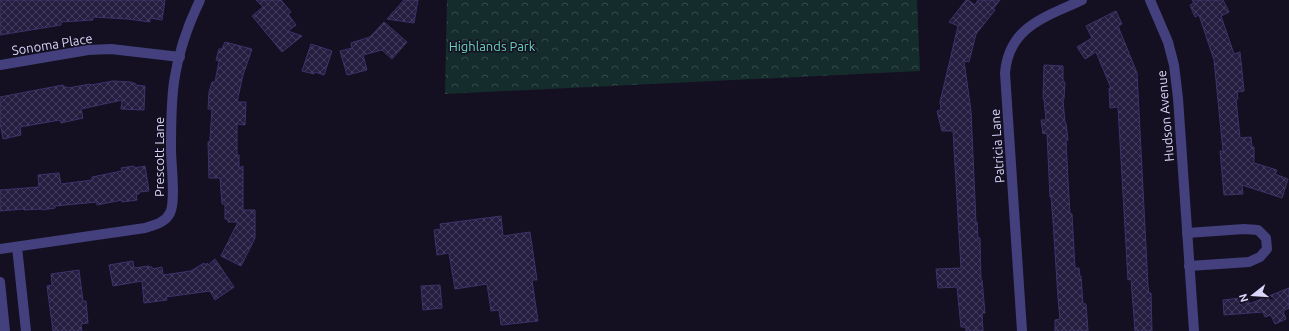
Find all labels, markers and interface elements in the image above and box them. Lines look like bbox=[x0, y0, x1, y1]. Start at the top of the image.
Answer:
street label: Sonoma Place bbox=[11, 31, 93, 57]
park label: Highlands Park bbox=[449, 39, 536, 53]
street label: Hudson Avenue bbox=[1154, 70, 1176, 162]
street label: Patricia Lane bbox=[987, 108, 1007, 184]
street label: Prescott Lane bbox=[152, 117, 166, 197]
north arrow bbox=[1233, 275, 1273, 315]
text: N bbox=[1236, 292, 1250, 304]

